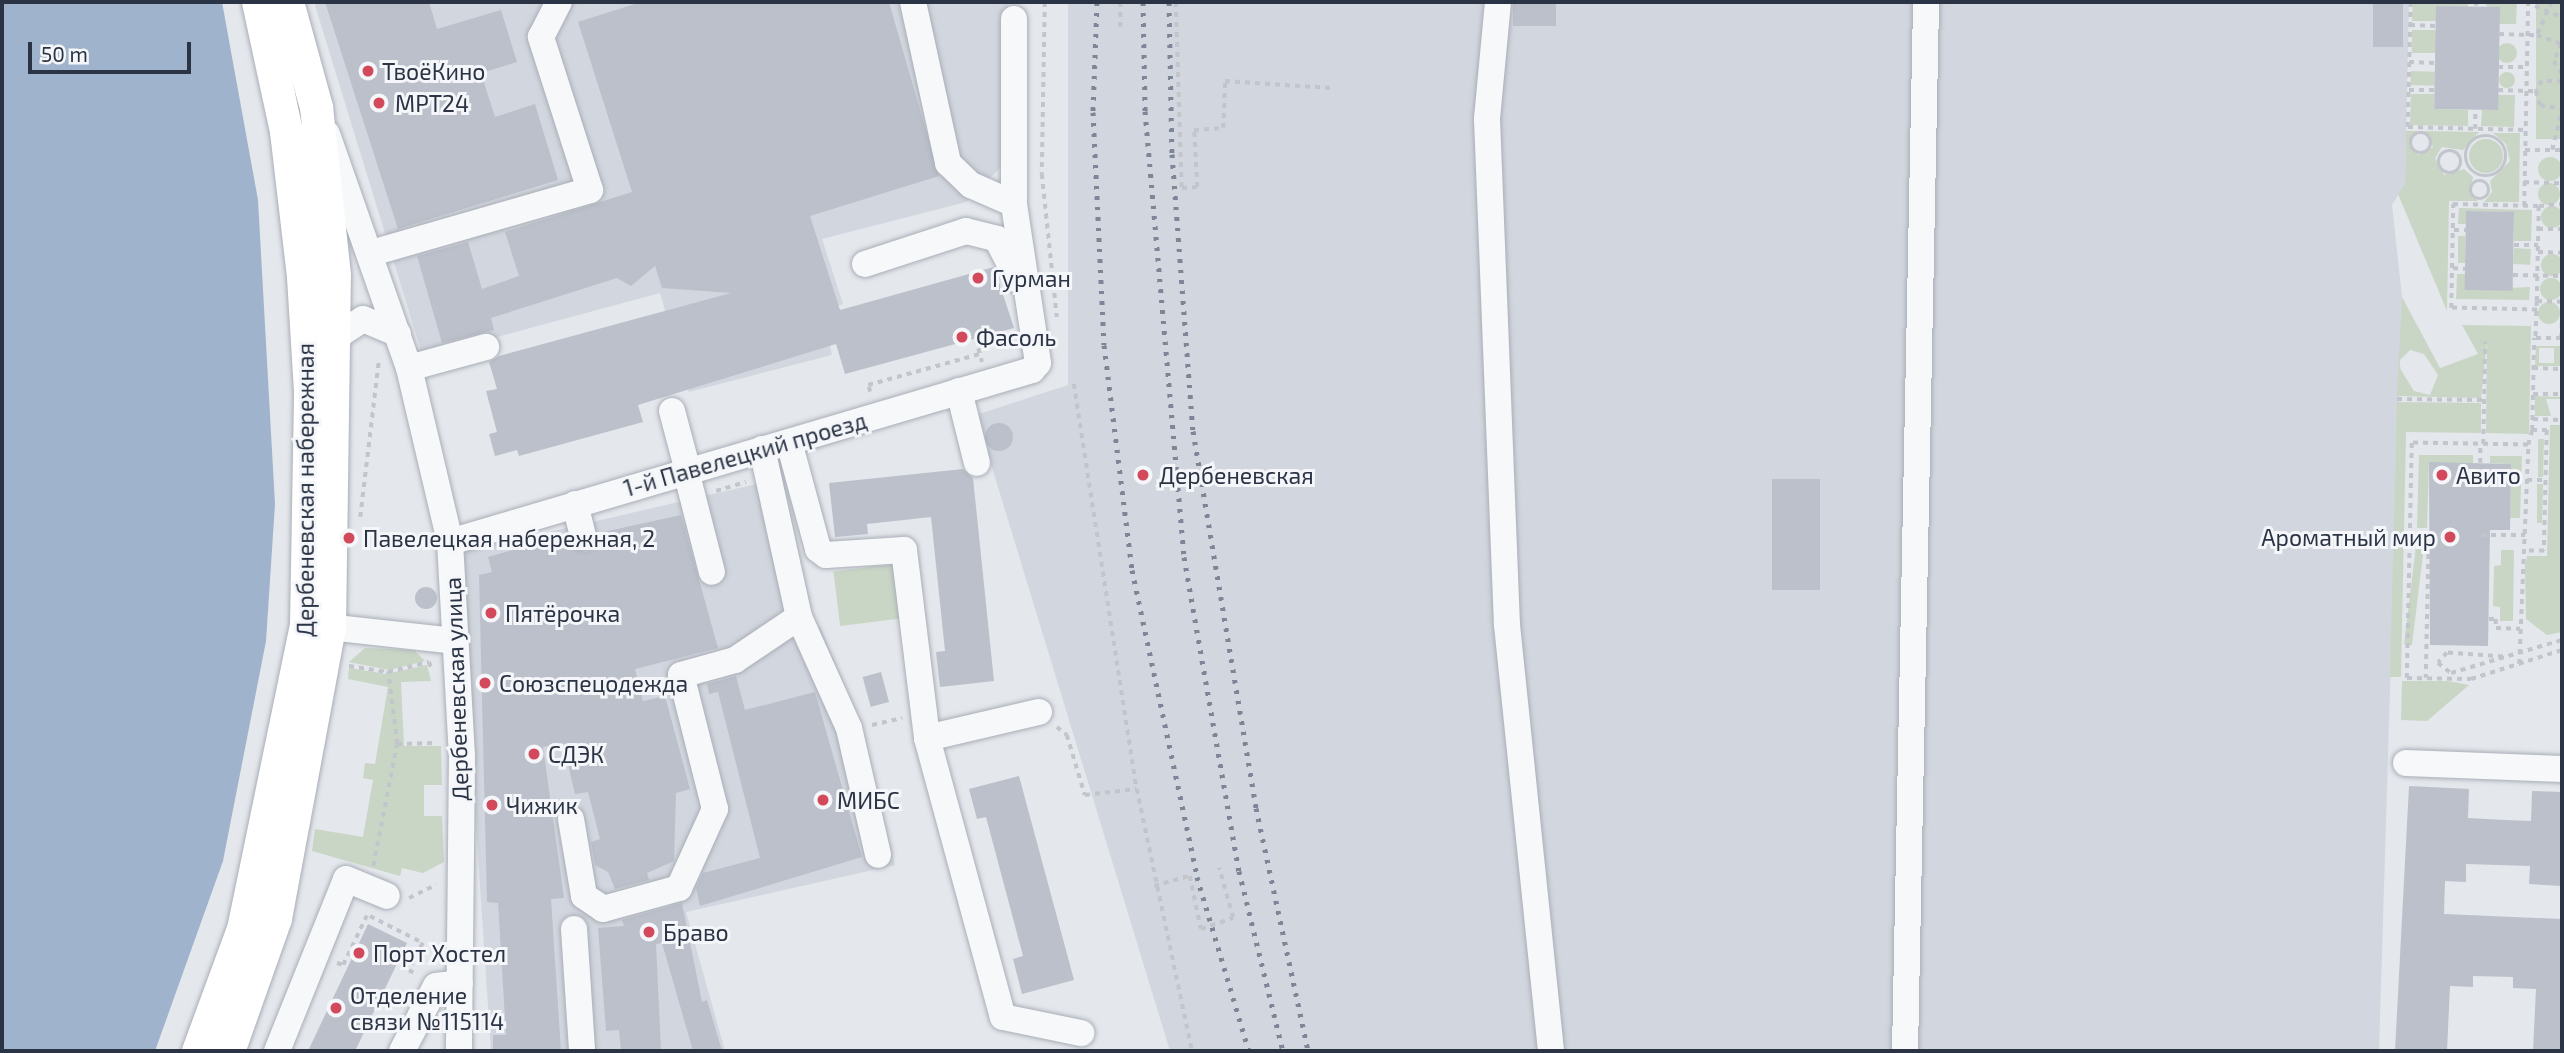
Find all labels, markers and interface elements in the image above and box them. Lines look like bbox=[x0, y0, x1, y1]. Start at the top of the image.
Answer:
scale bar bbox=[32, 28, 194, 72]
text: 50 m bbox=[41, 41, 88, 66]
place label: ТвоёКино bbox=[382, 57, 485, 85]
marker: ТвоёКино bbox=[360, 63, 376, 79]
place label: МРТ24 bbox=[395, 89, 469, 117]
marker: МРТ24 bbox=[369, 93, 389, 113]
place label: Гурман bbox=[992, 264, 1071, 292]
marker: Гурман bbox=[970, 270, 986, 286]
place label: Фасоль bbox=[976, 323, 1056, 351]
marker: Фасоль bbox=[954, 329, 970, 345]
street label: Дербеневская набережная bbox=[291, 343, 319, 637]
street label: 1-й Павелецкий проезд bbox=[620, 406, 870, 502]
place label: Дербеневская bbox=[1159, 461, 1314, 489]
place label: Авито bbox=[2456, 461, 2521, 489]
marker: Дербеневская bbox=[1133, 465, 1153, 485]
marker: Авито bbox=[2434, 467, 2450, 483]
place label: Ароматный мир bbox=[2261, 523, 2436, 551]
place label: Павелецкая набережная, 2 bbox=[363, 524, 655, 552]
marker: Ароматный мир bbox=[2442, 529, 2458, 545]
marker: Павелецкая набережная, 2 bbox=[341, 530, 357, 546]
street label: Дербеневская улица bbox=[438, 577, 474, 801]
place label: Пятёрочка bbox=[505, 599, 620, 627]
marker: Пятёрочка bbox=[483, 605, 499, 621]
place label: Союзспецодежда bbox=[499, 669, 688, 697]
marker: Союзспецодежда bbox=[477, 675, 493, 691]
place label: СДЭК bbox=[548, 740, 604, 768]
marker: СДЭК bbox=[526, 746, 542, 762]
place label: МИБС bbox=[837, 786, 900, 814]
place label: Чижик bbox=[506, 791, 578, 819]
marker: МИБС bbox=[815, 792, 831, 808]
marker: Чижик bbox=[484, 797, 500, 813]
place label: Браво bbox=[663, 918, 729, 946]
marker: Браво bbox=[641, 924, 657, 940]
place label: Порт Хостел bbox=[373, 939, 506, 967]
marker: Порт Хостел bbox=[351, 945, 367, 961]
place label: Отделение связи №115114 bbox=[350, 981, 504, 1035]
marker: Отделение связи №115114 bbox=[328, 1000, 344, 1016]

